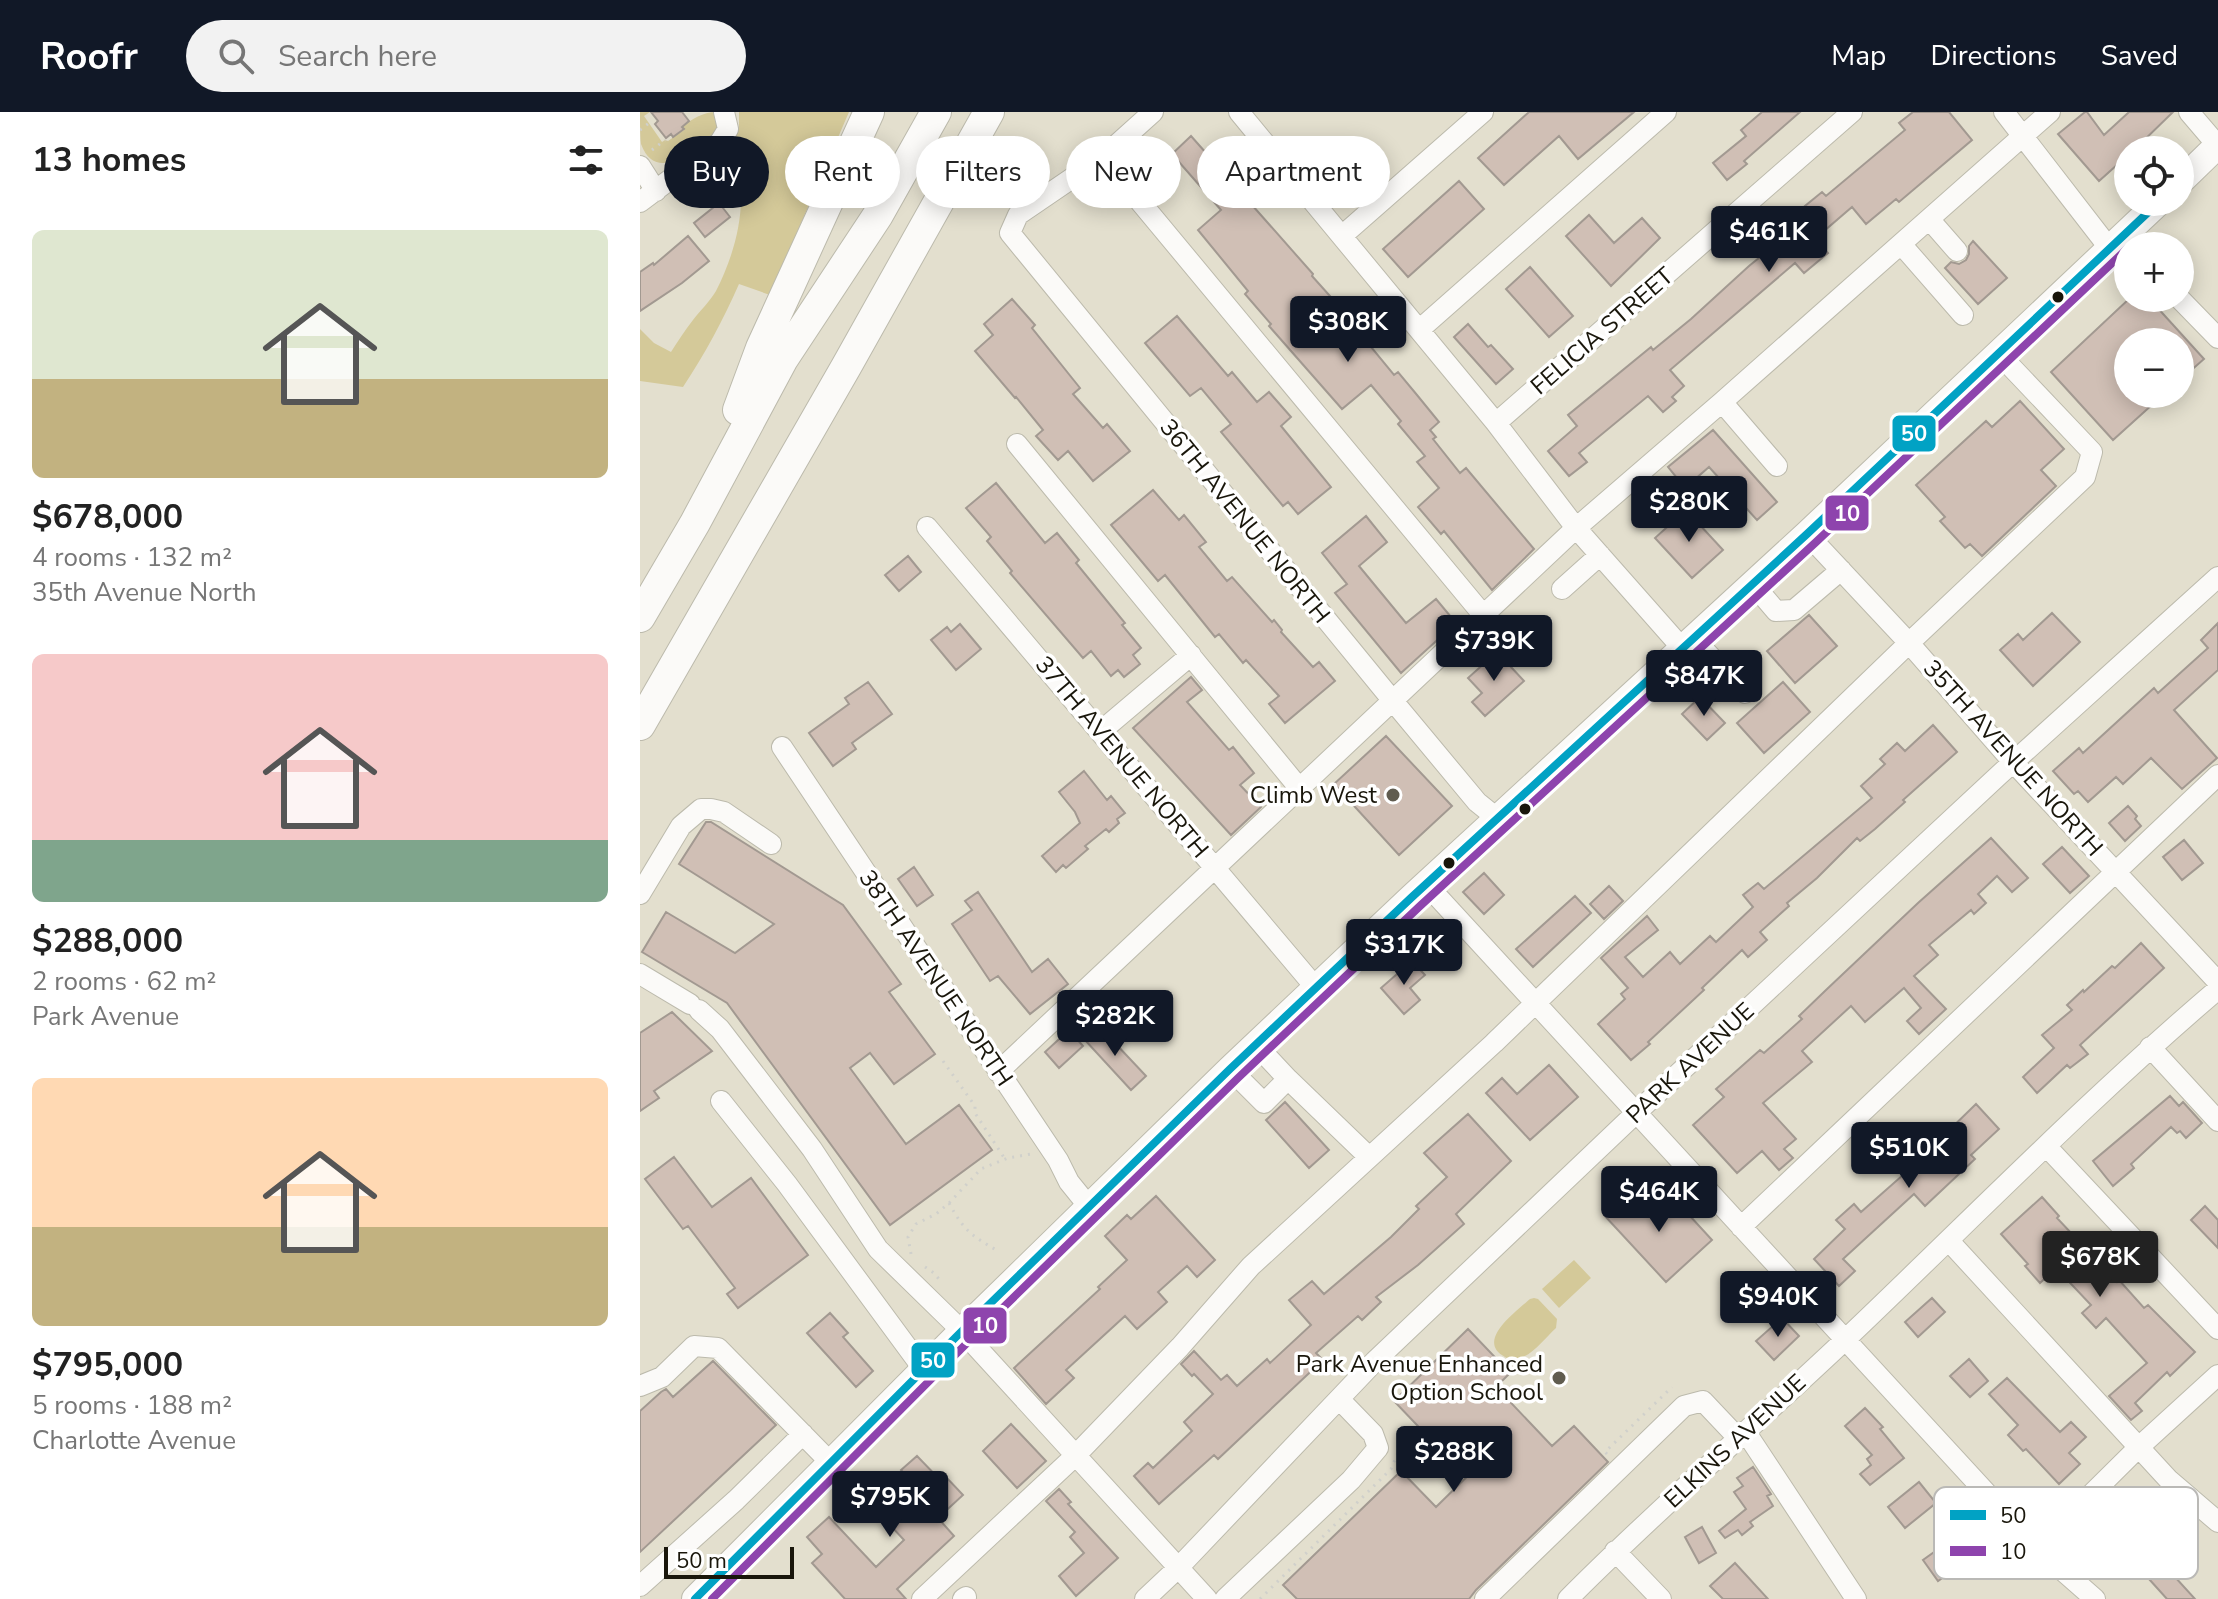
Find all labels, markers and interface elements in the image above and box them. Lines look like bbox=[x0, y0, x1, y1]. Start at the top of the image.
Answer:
search box bbox=[186, 20, 746, 92]
text: Roofr bbox=[40, 31, 138, 82]
icon: search bbox=[214, 34, 258, 78]
text: Search here bbox=[278, 36, 437, 77]
text: Map bbox=[1831, 37, 1886, 75]
text: Directions bbox=[1930, 37, 2057, 75]
text: Saved bbox=[2101, 37, 2178, 75]
chip: Buy bbox=[664, 136, 769, 208]
chip: Rent bbox=[785, 136, 900, 208]
chip: Filters bbox=[916, 136, 1050, 208]
chip: New bbox=[1066, 136, 1181, 208]
chip: Apartment bbox=[1197, 136, 1390, 208]
map controls bbox=[2114, 136, 2194, 408]
button: locate bbox=[2114, 136, 2194, 216]
text: 13 homes bbox=[32, 137, 186, 183]
icon: filters bbox=[564, 138, 608, 182]
pin: $461K bbox=[1713, 206, 1825, 274]
text: $461K bbox=[1729, 214, 1809, 249]
button: + bbox=[2114, 232, 2194, 312]
street label: FELICIA STREET bbox=[1524, 260, 1681, 402]
icon: home bbox=[248, 282, 392, 426]
unlabelled marker bbox=[2050, 289, 2066, 305]
pin: $308K bbox=[1292, 296, 1404, 364]
text: $308K bbox=[1308, 304, 1388, 339]
button: − bbox=[2114, 328, 2194, 408]
street label: 36TH AVENUE NORTH bbox=[1153, 412, 1337, 630]
line badge: 50 bbox=[1891, 414, 1937, 453]
text: 50 bbox=[1901, 419, 1927, 449]
pin: $280K bbox=[1633, 476, 1745, 544]
text: $280K bbox=[1649, 484, 1729, 519]
text: $678,000 bbox=[32, 494, 183, 540]
line badge: 10 bbox=[1824, 494, 1870, 532]
text: 10 bbox=[1834, 499, 1860, 529]
text: 4 rooms · 132 m² bbox=[32, 540, 232, 575]
text: 35th Avenue North bbox=[32, 575, 256, 610]
pin: $739K bbox=[1438, 615, 1550, 683]
text: $739K bbox=[1454, 623, 1534, 658]
street label: 37TH AVENUE NORTH bbox=[1028, 649, 1216, 865]
pin: $847K bbox=[1648, 650, 1760, 718]
street label: 35TH AVENUE NORTH bbox=[1916, 653, 2110, 863]
text: $847K bbox=[1664, 658, 1744, 693]
icon: home bbox=[248, 706, 392, 850]
place label: Climb West bbox=[1250, 779, 1378, 811]
marker: Climb West bbox=[1384, 786, 1402, 804]
unlabelled marker bbox=[1517, 801, 1533, 817]
unlabelled marker bbox=[1441, 855, 1457, 871]
street label: 38TH AVENUE NORTH bbox=[852, 864, 1020, 1092]
text: $288,000 bbox=[32, 918, 183, 964]
pin: $317K bbox=[1348, 919, 1460, 987]
text: $317K bbox=[1364, 927, 1444, 962]
text: 2 rooms · 62 m² bbox=[32, 964, 216, 999]
pin: $282K bbox=[1059, 990, 1171, 1058]
street label: PARK AVENUE bbox=[1619, 995, 1761, 1131]
text: $282K bbox=[1075, 998, 1155, 1033]
text: Park Avenue bbox=[32, 999, 179, 1034]
pin: $510K bbox=[1853, 1122, 1965, 1190]
icon: home bbox=[248, 1130, 392, 1274]
text: $510K bbox=[1869, 1130, 1949, 1165]
pin: $464K bbox=[1603, 1166, 1715, 1234]
text: $464K bbox=[1619, 1174, 1699, 1209]
pin: $678K bbox=[2044, 1231, 2156, 1299]
text: $678K bbox=[2060, 1239, 2140, 1274]
pin: $940K bbox=[1722, 1271, 1834, 1339]
text: $940K bbox=[1738, 1279, 1818, 1314]
line badge: 10 bbox=[962, 1306, 1008, 1345]
text: 10 bbox=[972, 1311, 998, 1341]
line badge: 50 bbox=[910, 1341, 956, 1379]
text: $795,000 bbox=[32, 1342, 183, 1388]
text: 50 bbox=[920, 1346, 946, 1376]
place label: Park Avenue Enhanced Option School bbox=[1296, 1348, 1543, 1408]
street label: ELKINS AVENUE bbox=[1657, 1367, 1813, 1515]
marker: Park Avenue Enhanced Option School bbox=[1550, 1369, 1568, 1387]
text: 5 rooms · 188 m² bbox=[32, 1388, 232, 1423]
text: Charlotte Avenue bbox=[32, 1423, 236, 1458]
pin: $288K bbox=[1398, 1426, 1510, 1494]
text: $288K bbox=[1414, 1434, 1494, 1469]
pin: $795K bbox=[834, 1471, 946, 1539]
text: $795K bbox=[850, 1479, 930, 1514]
legend bbox=[1934, 1487, 2198, 1579]
text: 50 bbox=[2000, 1501, 2026, 1531]
text: 10 bbox=[2000, 1537, 2026, 1567]
scale bar bbox=[664, 1543, 794, 1579]
text: 50 m bbox=[676, 1546, 727, 1576]

